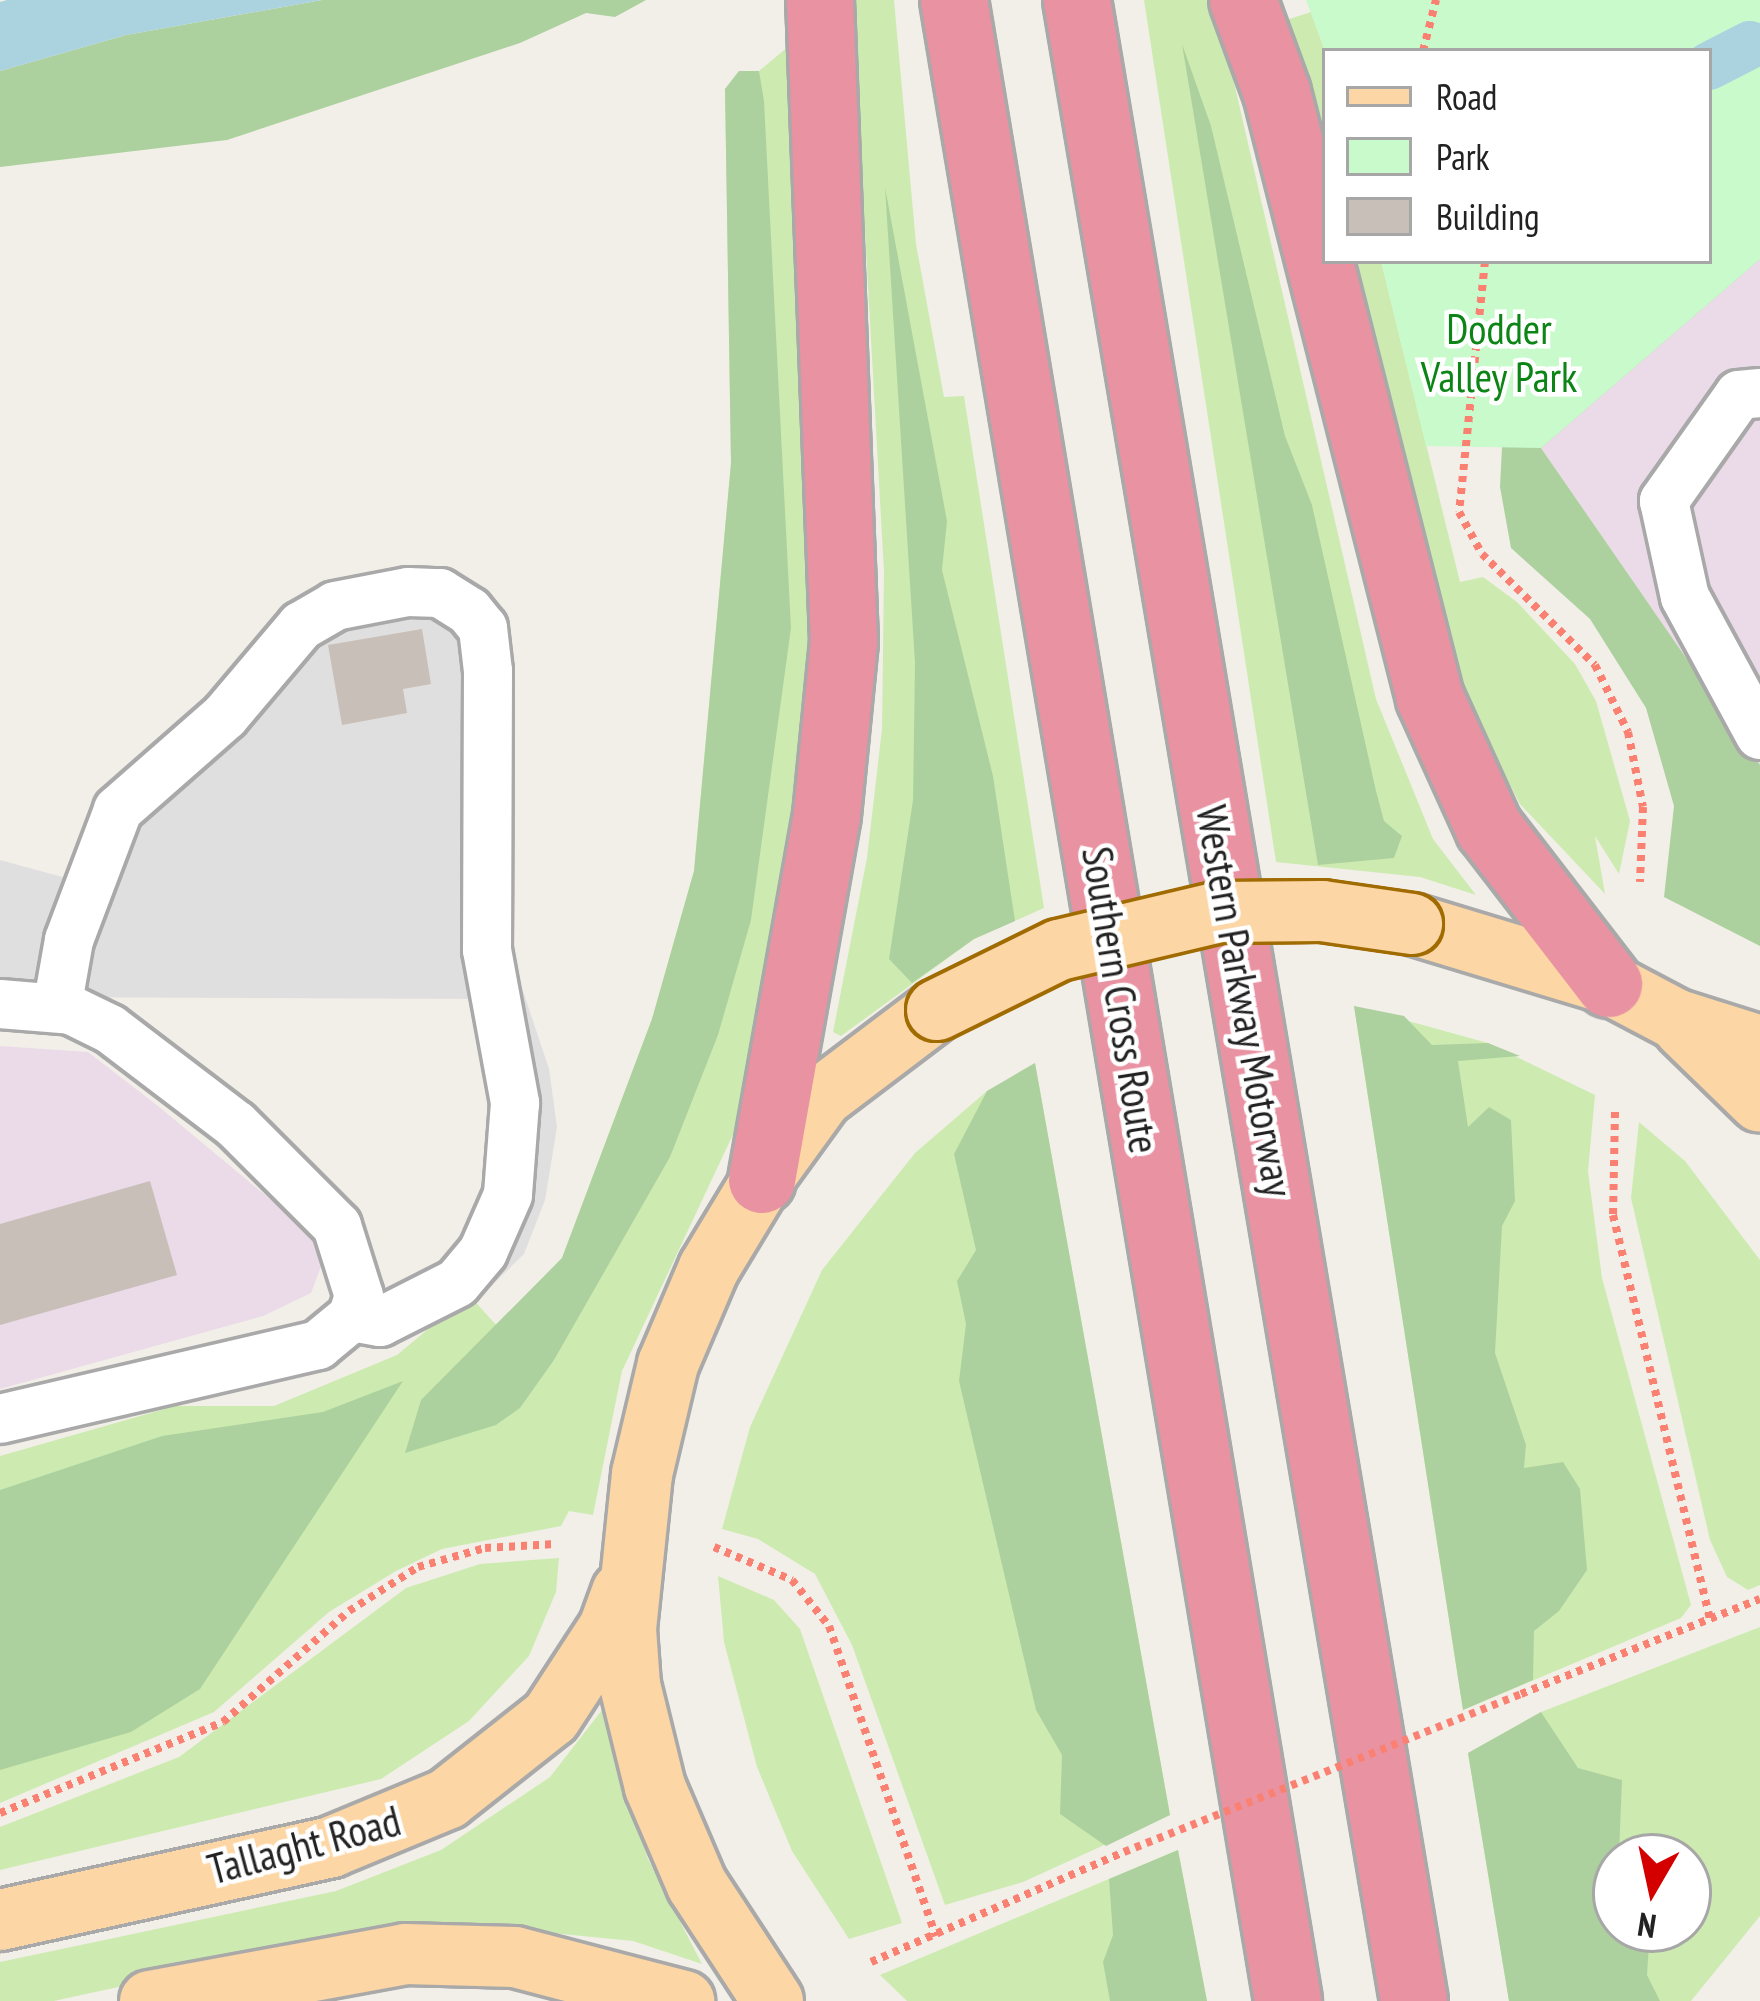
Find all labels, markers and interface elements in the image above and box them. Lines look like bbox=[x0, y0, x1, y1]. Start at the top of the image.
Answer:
legend bbox=[1322, 48, 1712, 264]
text: Road bbox=[1436, 73, 1497, 120]
text: Park bbox=[1436, 133, 1490, 180]
text: Building bbox=[1436, 193, 1540, 240]
park label: Dodder Valley Park bbox=[1420, 304, 1578, 403]
street label: Western Parkway Motorway bbox=[1186, 801, 1304, 1201]
street label: Southern Cross Route bbox=[1072, 843, 1170, 1157]
street label: Tallaght Road bbox=[202, 1795, 406, 1895]
north arrow bbox=[1592, 1833, 1712, 1953]
text: N bbox=[1635, 1903, 1659, 1949]

